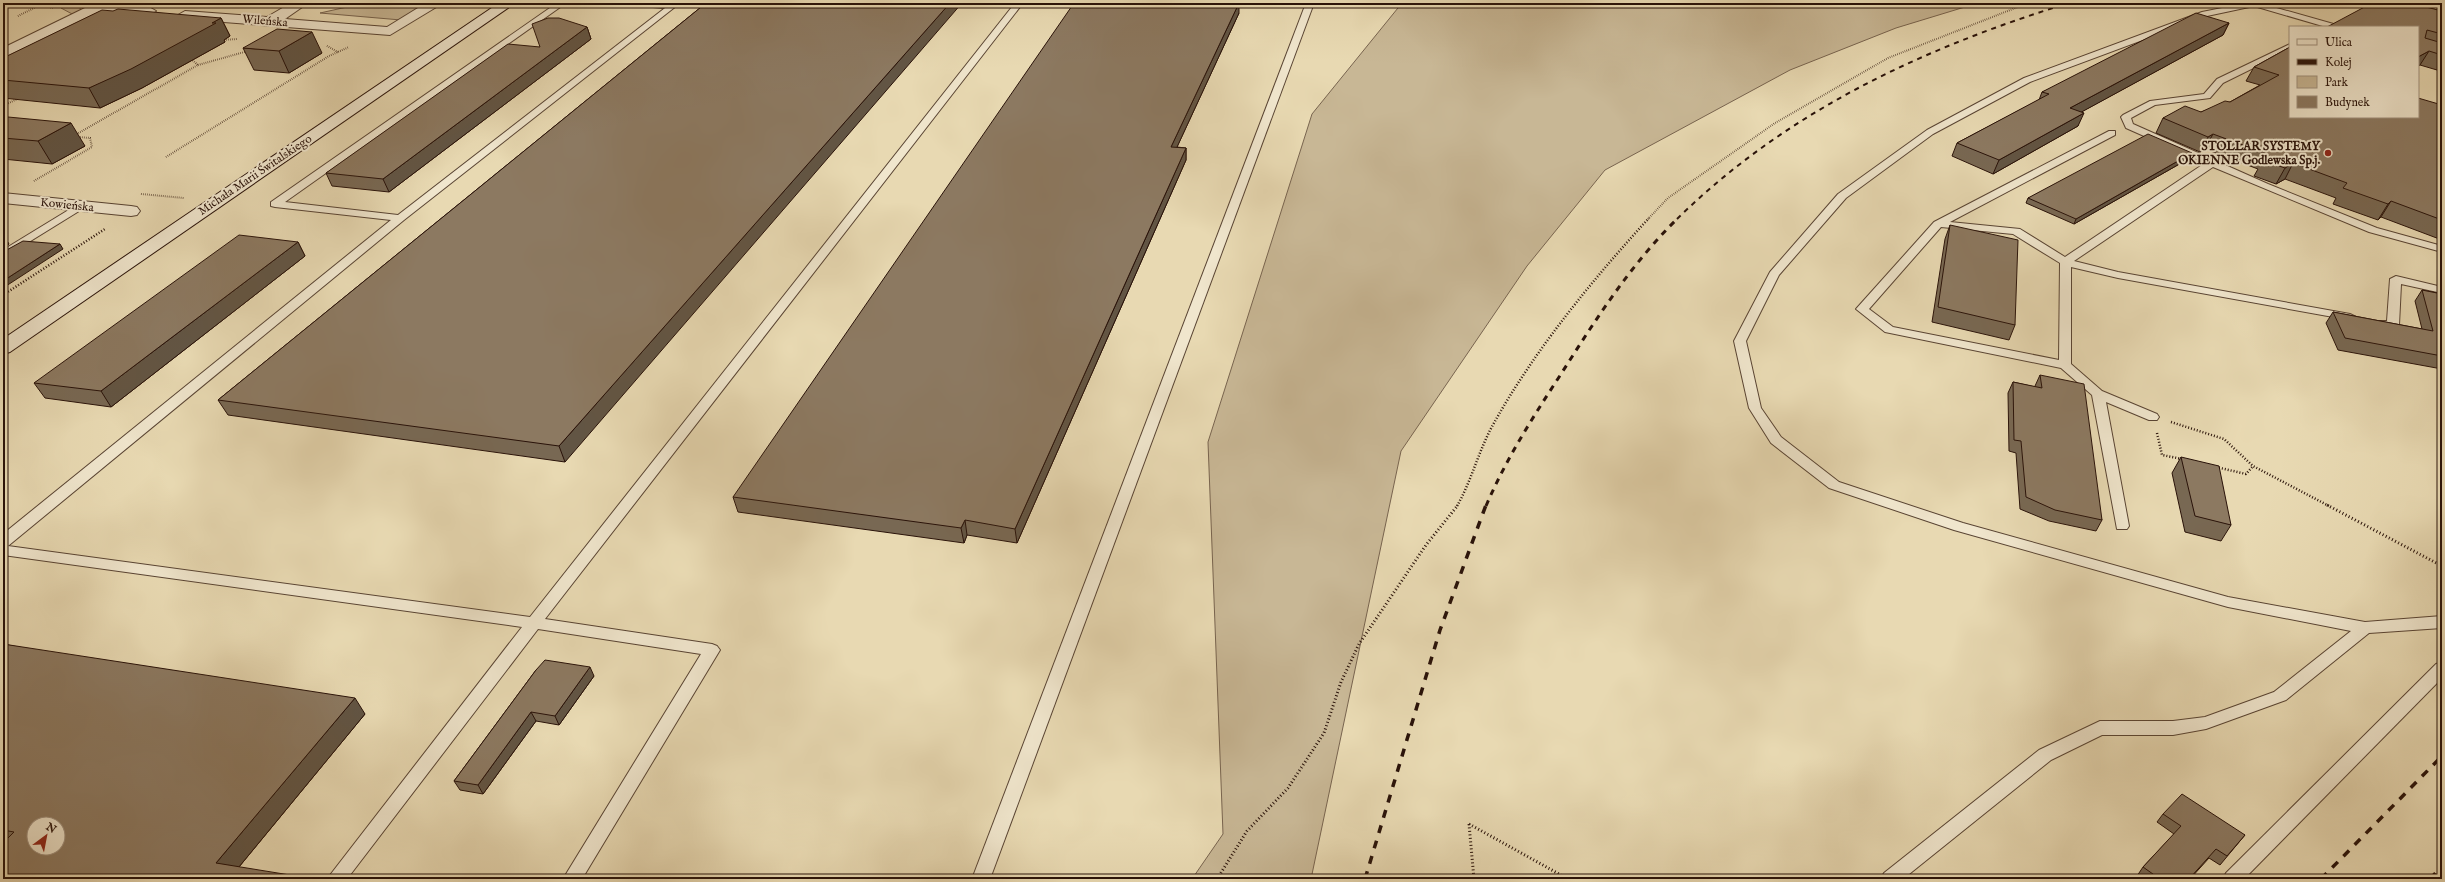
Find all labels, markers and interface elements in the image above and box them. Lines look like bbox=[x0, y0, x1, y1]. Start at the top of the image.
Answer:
street label: Wileńska bbox=[242, 12, 289, 31]
legend bbox=[2289, 26, 2419, 118]
text: Ulica bbox=[2325, 35, 2353, 50]
text: Kolej bbox=[2325, 55, 2352, 70]
text: Park bbox=[2325, 75, 2348, 90]
text: Budynek bbox=[2325, 95, 2370, 110]
street label: Michała Marii Świtalskiego bbox=[195, 130, 315, 219]
place label: STOLLAR SYSTEMY OKIENNE Godlewska Sp.j. bbox=[2178, 139, 2321, 169]
marker: STOLLAR SYSTEMY OKIENNE Godlewska Sp.j. bbox=[2323, 148, 2333, 158]
street label: Kowieńska bbox=[39, 195, 95, 215]
north arrow bbox=[26, 816, 66, 856]
text: N bbox=[42, 819, 59, 837]

